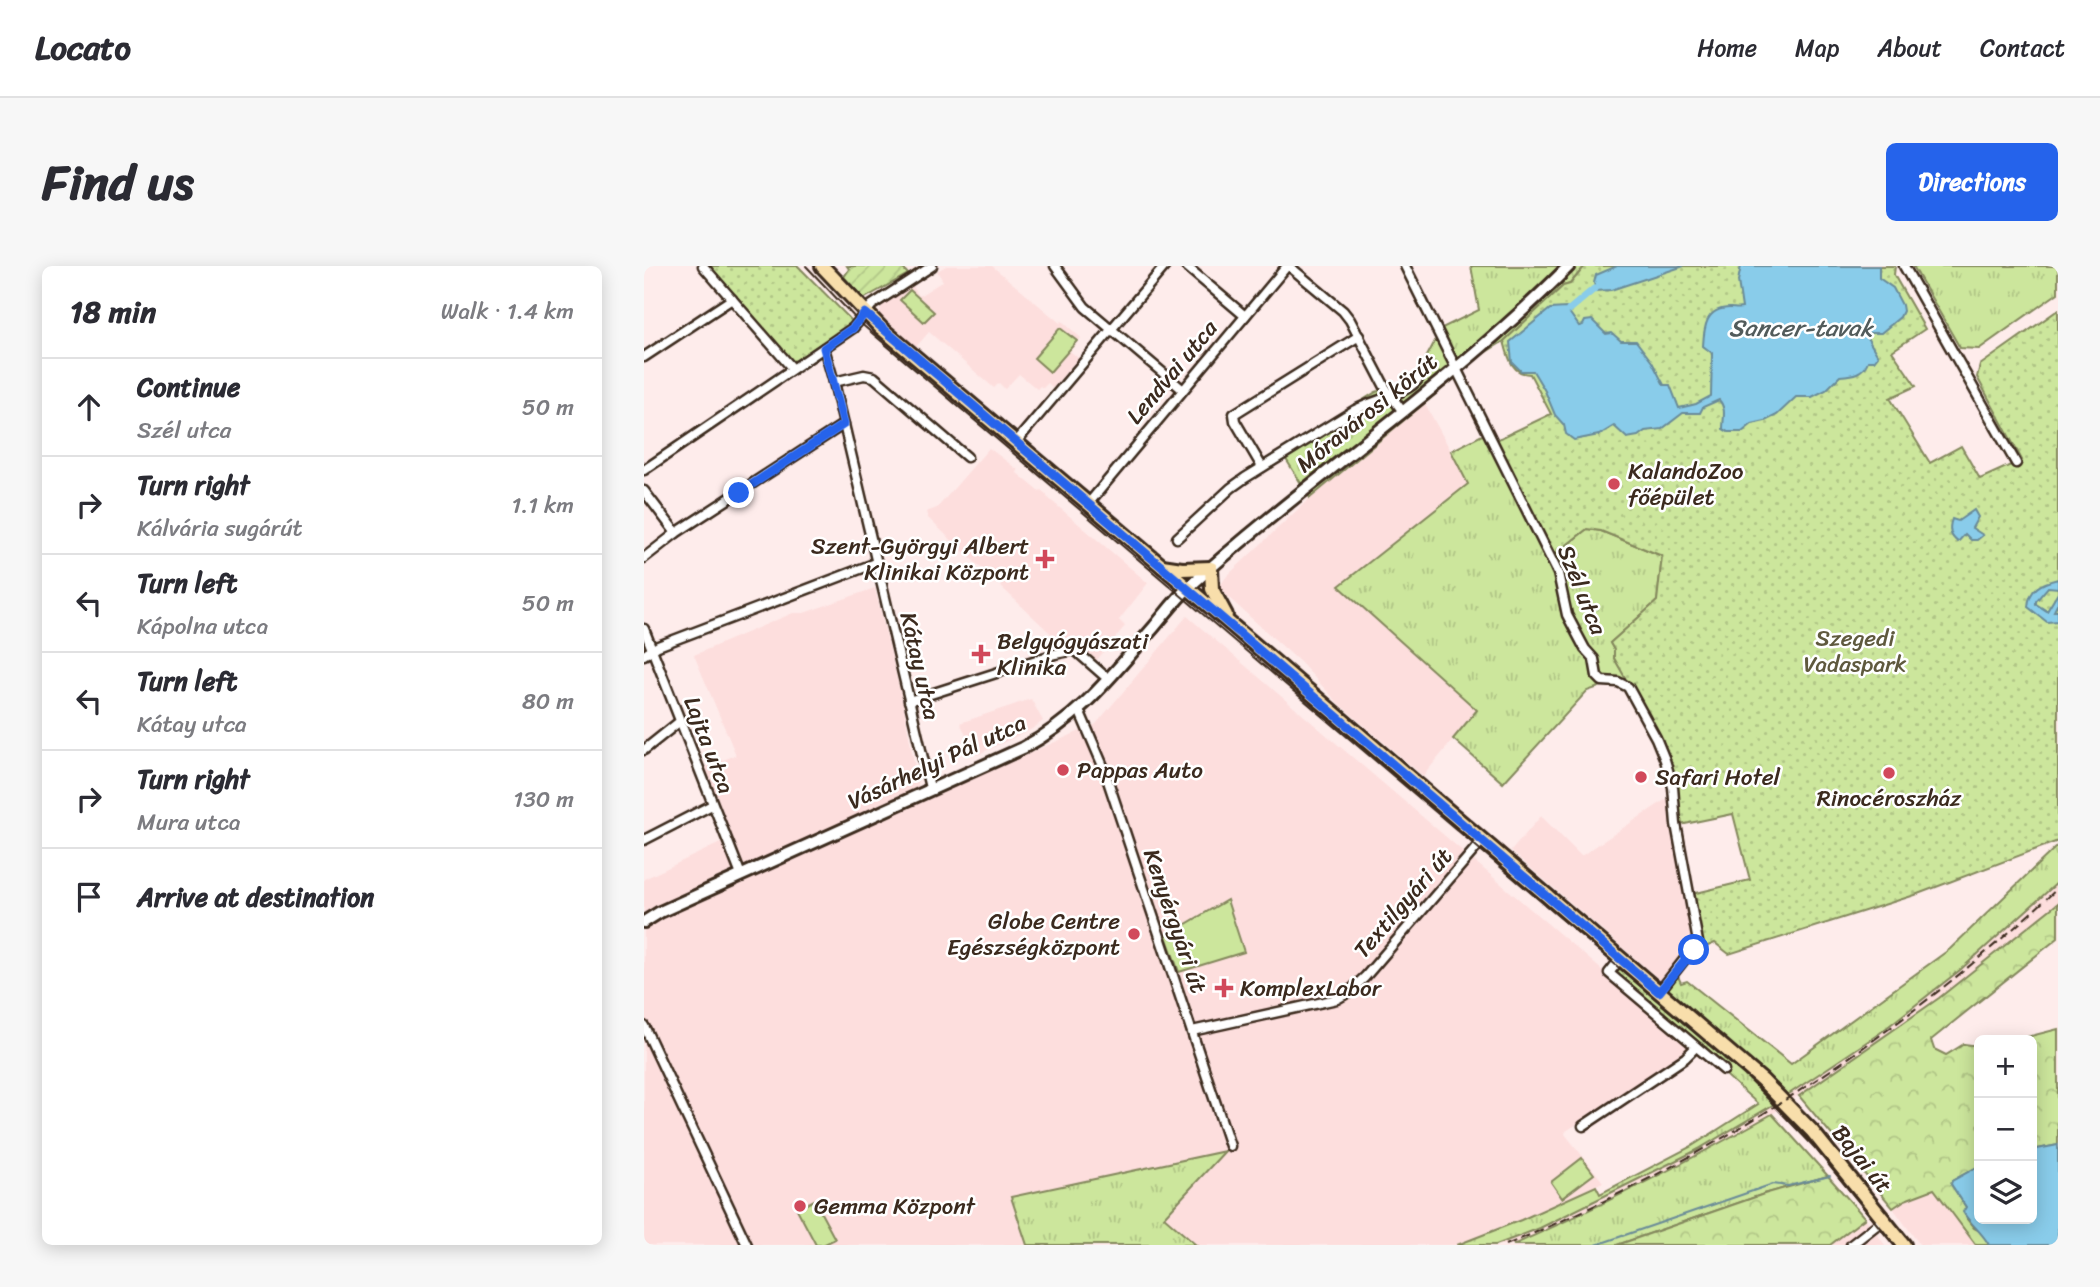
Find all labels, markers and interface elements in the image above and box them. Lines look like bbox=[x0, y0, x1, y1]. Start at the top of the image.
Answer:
text: Locato bbox=[35, 19, 131, 77]
text: Home bbox=[1697, 27, 1757, 69]
text: Map bbox=[1795, 27, 1839, 69]
text: About bbox=[1877, 27, 1942, 69]
text: Contact bbox=[1980, 27, 2065, 69]
text: Find us bbox=[42, 139, 194, 226]
button: Directions bbox=[1886, 143, 2058, 221]
text: 18 min bbox=[70, 285, 156, 339]
text: Walk · 1.4 km bbox=[441, 291, 574, 332]
water label: Sancer-tavak bbox=[1729, 307, 1874, 349]
street label: Lendvai utca bbox=[1115, 310, 1229, 434]
street label: Móravárosi körút bbox=[1287, 343, 1447, 483]
text: Continue bbox=[137, 364, 240, 410]
text: 50 m bbox=[522, 387, 574, 428]
icon: ahead bbox=[70, 388, 108, 426]
text: Szél utca bbox=[137, 410, 231, 451]
place label: KalandoZoo főépület bbox=[1628, 451, 1744, 518]
text: Turn right bbox=[137, 462, 250, 508]
marker: KalandoZoo főépület bbox=[1606, 476, 1622, 492]
route end bbox=[723, 477, 754, 508]
text: 1.1 km bbox=[511, 485, 574, 526]
icon: right bbox=[70, 486, 108, 524]
text: Kálvária sugárút bbox=[137, 508, 303, 549]
place label: Szent-Györgyi Albert Klinikai Központ bbox=[811, 526, 1029, 593]
street label: Szél utca bbox=[1545, 539, 1619, 642]
marker: Szent-Györgyi Albert Klinikai Központ bbox=[1035, 549, 1055, 569]
text: Turn left bbox=[137, 560, 237, 606]
text: 50 m bbox=[522, 583, 574, 624]
icon: left bbox=[70, 584, 108, 622]
text: Kápolna utca bbox=[137, 606, 268, 647]
street label: Kátay utca bbox=[888, 608, 952, 724]
park label: Szegedi Vadaspark bbox=[1803, 618, 1907, 685]
place label: Belgyógyászati Klinika bbox=[997, 621, 1149, 688]
marker: Belgyógyászati Klinika bbox=[971, 644, 991, 664]
text: Turn left bbox=[137, 658, 237, 704]
text: 80 m bbox=[522, 681, 574, 722]
icon: left bbox=[70, 682, 108, 720]
street label: Lajta utca bbox=[672, 690, 746, 800]
street label: Vásárhelyi Pál utca bbox=[841, 703, 1033, 821]
text: Kátay utca bbox=[137, 704, 247, 745]
place label: Pappas Auto bbox=[1077, 750, 1203, 791]
text: Turn right bbox=[137, 756, 250, 802]
place label: Safari Hotel bbox=[1655, 757, 1781, 798]
marker: Pappas Auto bbox=[1055, 762, 1071, 778]
marker: Rinocéroszház bbox=[1881, 765, 1897, 781]
marker: Safari Hotel bbox=[1633, 769, 1649, 785]
place label: Rinocéroszház bbox=[1817, 778, 1962, 819]
text: 130 m bbox=[513, 779, 574, 820]
icon: right bbox=[70, 780, 108, 818]
text: Mura utca bbox=[137, 802, 240, 843]
street label: Textilgyári út bbox=[1343, 838, 1463, 968]
street label: Kenyérgyári út bbox=[1131, 843, 1219, 999]
text: Arrive at destination bbox=[137, 874, 374, 920]
icon: arrive bbox=[70, 878, 108, 916]
place label: Globe Centre Egészségközpont bbox=[947, 901, 1120, 968]
marker: Globe Centre Egészségközpont bbox=[1126, 926, 1142, 942]
route start bbox=[1678, 934, 1709, 965]
place label: KomplexLabor bbox=[1240, 968, 1383, 1009]
marker: KomplexLabor bbox=[1214, 978, 1234, 998]
map controls bbox=[1974, 1035, 2037, 1224]
button: + bbox=[1974, 1035, 2037, 1098]
button: − bbox=[1974, 1098, 2037, 1161]
street label: Bajai út bbox=[1821, 1115, 1903, 1203]
button: layers bbox=[1974, 1161, 2037, 1224]
place label: Gemma Központ bbox=[814, 1186, 977, 1227]
marker: Gemma Központ bbox=[792, 1198, 808, 1214]

